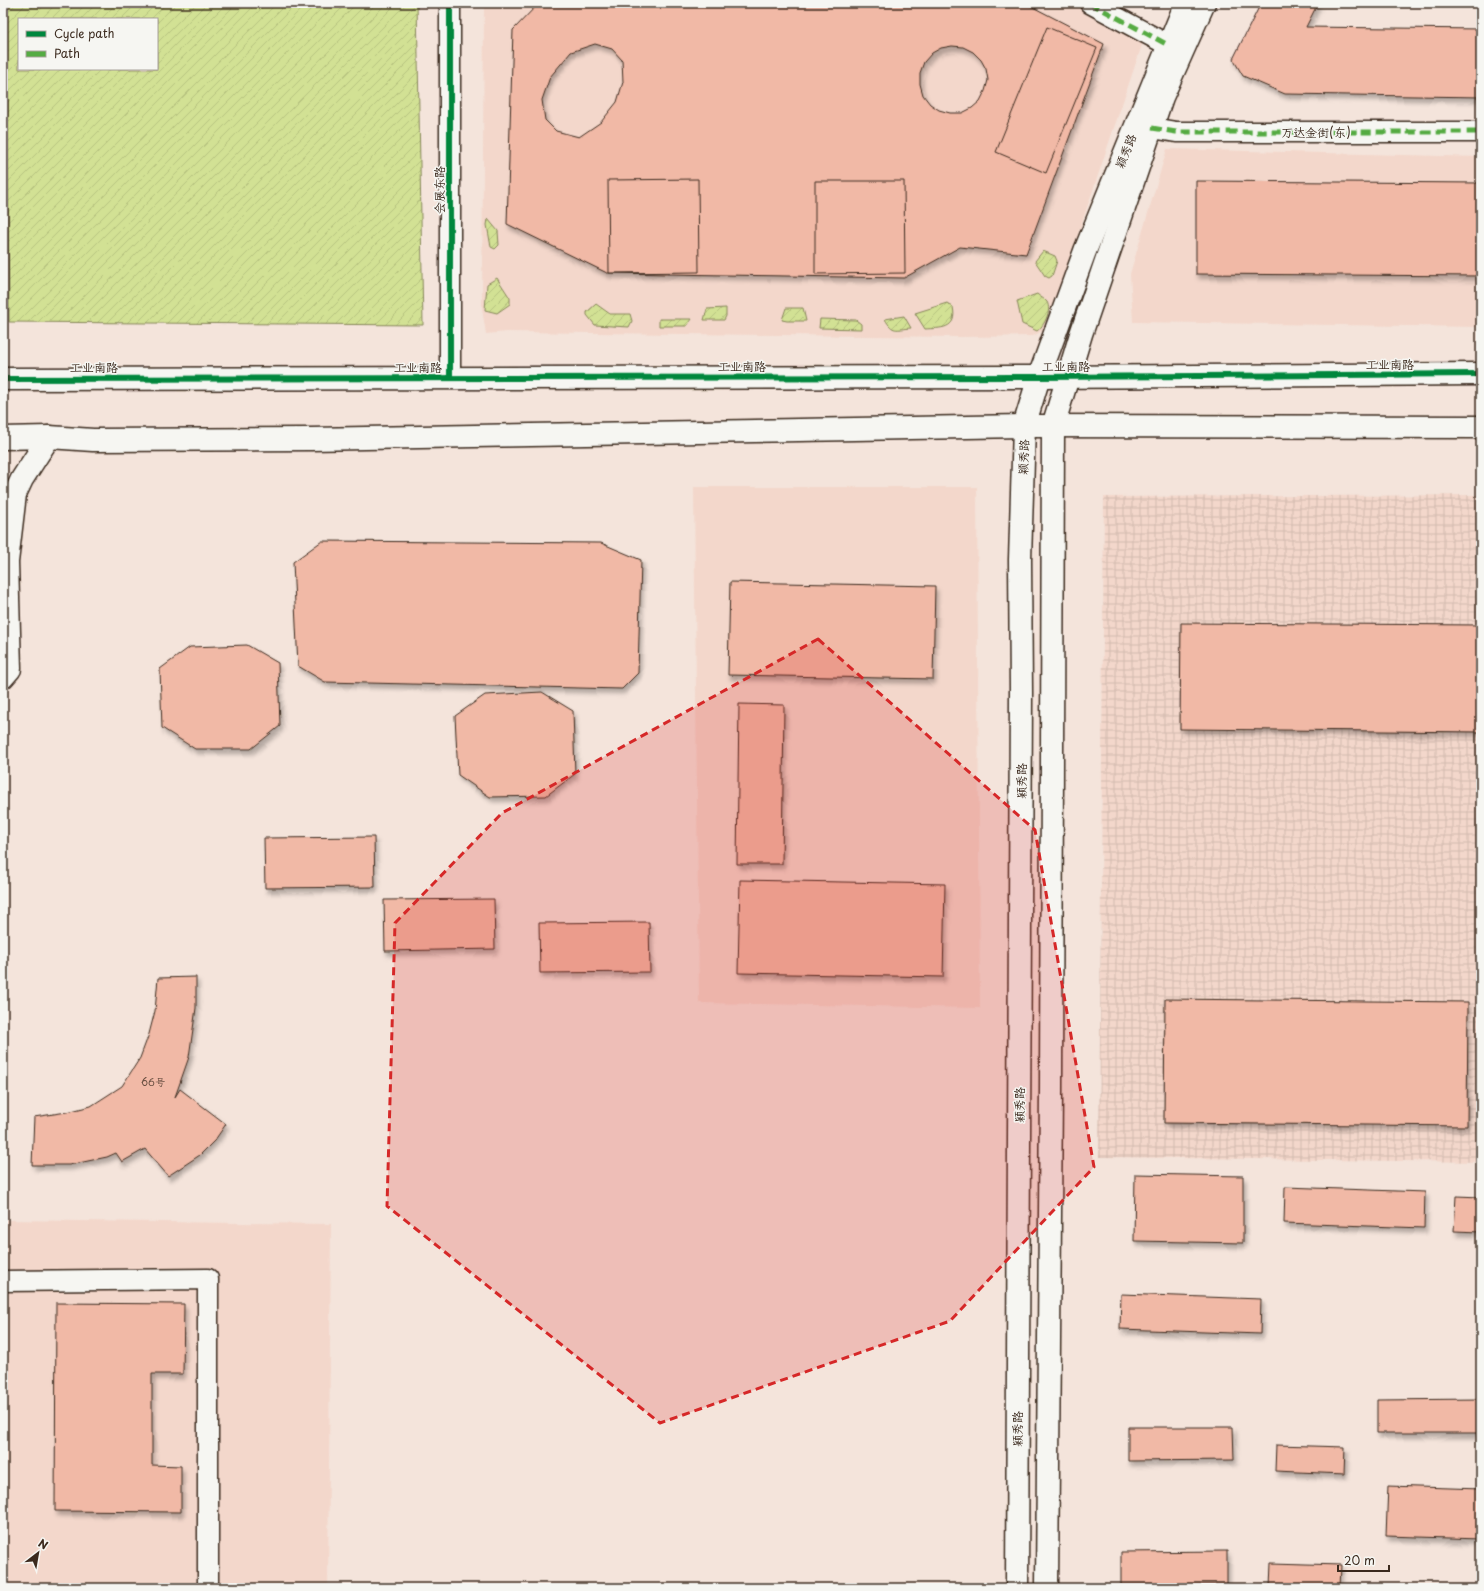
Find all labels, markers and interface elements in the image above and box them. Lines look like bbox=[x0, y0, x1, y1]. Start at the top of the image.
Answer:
legend bbox=[18, 18, 158, 70]
text: Cycle path bbox=[54, 24, 115, 42]
text: Path bbox=[54, 44, 80, 62]
street label: 万达金街(东) bbox=[1281, 123, 1351, 141]
street label: 颖秀路 bbox=[1110, 131, 1140, 171]
street label: 会展东路 bbox=[430, 166, 448, 214]
street label: 工业南路 bbox=[1366, 355, 1414, 373]
street label: 工业南路 bbox=[718, 357, 766, 375]
street label: 工业南路 bbox=[1042, 357, 1090, 375]
street label: 工业南路 bbox=[70, 358, 118, 376]
street label: 工业南路 bbox=[394, 358, 442, 376]
street label: 颖秀路 bbox=[1013, 439, 1033, 475]
street label: 颖秀路 bbox=[1012, 763, 1030, 799]
house number: 66号 bbox=[141, 1074, 165, 1089]
street label: 颖秀路 bbox=[1010, 1087, 1028, 1123]
street label: 颖秀路 bbox=[1008, 1411, 1026, 1447]
north arrow bbox=[18, 1533, 58, 1573]
text: N bbox=[35, 1534, 52, 1554]
scale bar bbox=[1338, 1547, 1389, 1573]
text: 20 m bbox=[1344, 1551, 1375, 1569]

